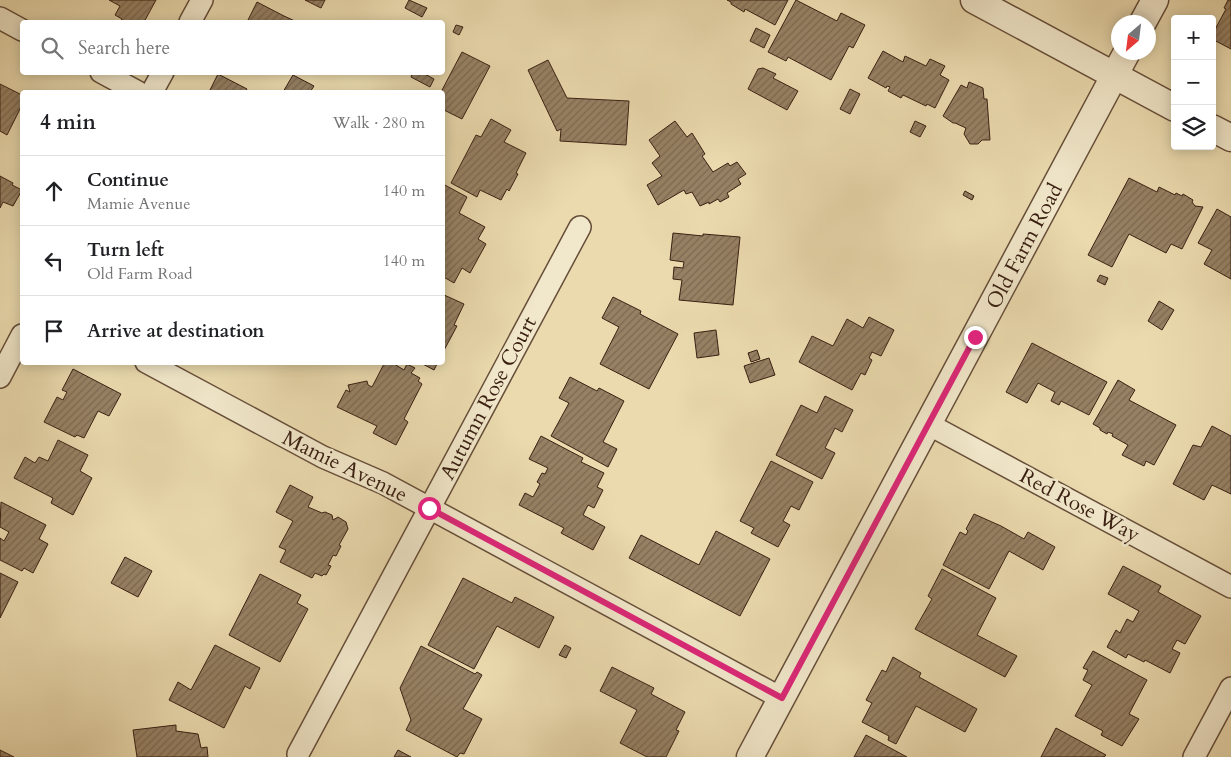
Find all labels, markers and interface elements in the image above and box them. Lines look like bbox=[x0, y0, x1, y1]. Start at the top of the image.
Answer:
north arrow bbox=[1111, 15, 1156, 60]
map controls bbox=[1171, 15, 1216, 150]
button: + bbox=[1171, 15, 1216, 60]
search box bbox=[20, 20, 445, 75]
icon: search bbox=[38, 34, 66, 62]
text: Search here bbox=[78, 35, 170, 61]
button: − bbox=[1171, 60, 1216, 105]
button: layers bbox=[1171, 105, 1216, 150]
text: 4 min bbox=[40, 108, 96, 137]
text: Walk · 280 m bbox=[333, 112, 425, 134]
text: Continue bbox=[87, 167, 169, 193]
icon: ahead bbox=[40, 177, 68, 205]
street label: Old Farm Road bbox=[979, 178, 1070, 314]
text: 140 m bbox=[383, 180, 425, 202]
text: Mamie Avenue bbox=[87, 193, 190, 215]
text: Turn left bbox=[87, 237, 164, 263]
icon: left bbox=[40, 247, 68, 275]
text: 140 m bbox=[383, 250, 425, 272]
text: Old Farm Road bbox=[87, 263, 193, 285]
street label: Autumn Rose Court bbox=[433, 311, 544, 485]
icon: arrive bbox=[40, 317, 68, 345]
text: Arrive at destination bbox=[87, 318, 264, 344]
route end bbox=[964, 326, 987, 349]
street label: Mamie Avenue bbox=[277, 424, 412, 509]
street label: Red Rose Way bbox=[1015, 462, 1145, 549]
route start bbox=[418, 497, 441, 520]

